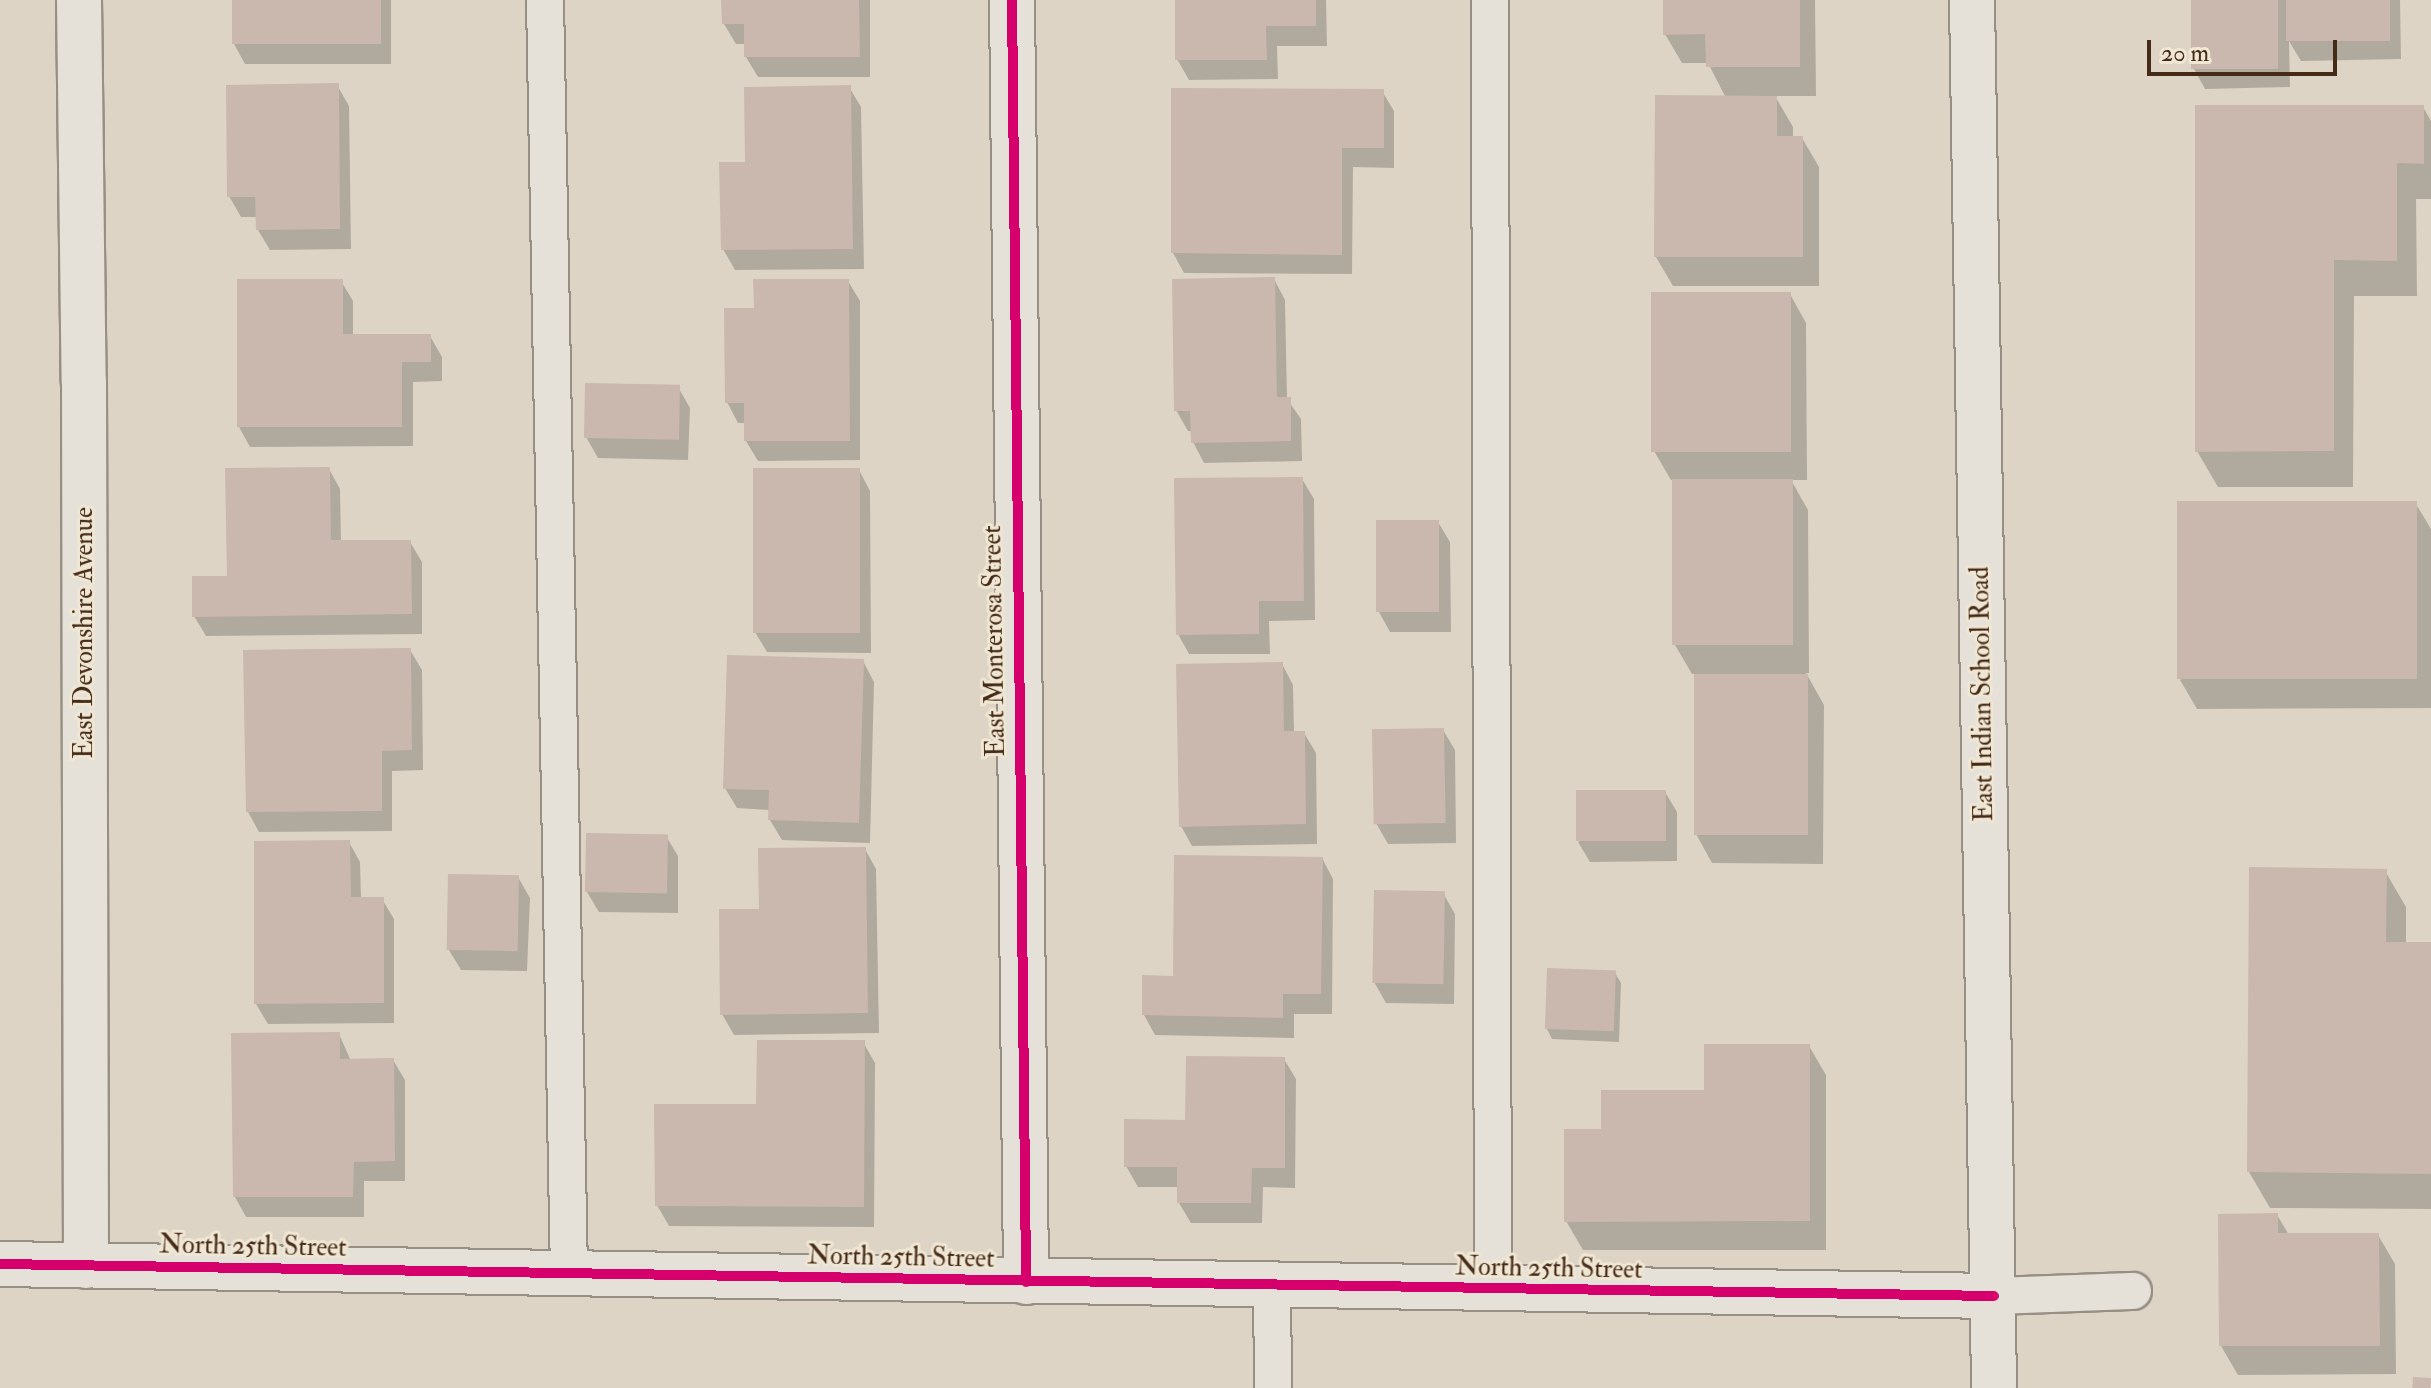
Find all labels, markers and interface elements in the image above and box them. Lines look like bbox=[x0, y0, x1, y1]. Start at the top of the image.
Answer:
scale bar bbox=[2151, 24, 2341, 74]
text: 20 m bbox=[2161, 38, 2209, 69]
street label: East Devonshire Avenue bbox=[69, 507, 101, 759]
street label: East Monterosa Street bbox=[977, 525, 1013, 757]
street label: East Indian School Road bbox=[1965, 566, 2001, 822]
street label: North 25th Street bbox=[159, 1230, 347, 1264]
street label: North 25th Street bbox=[807, 1241, 995, 1275]
street label: North 25th Street bbox=[1455, 1252, 1643, 1286]

